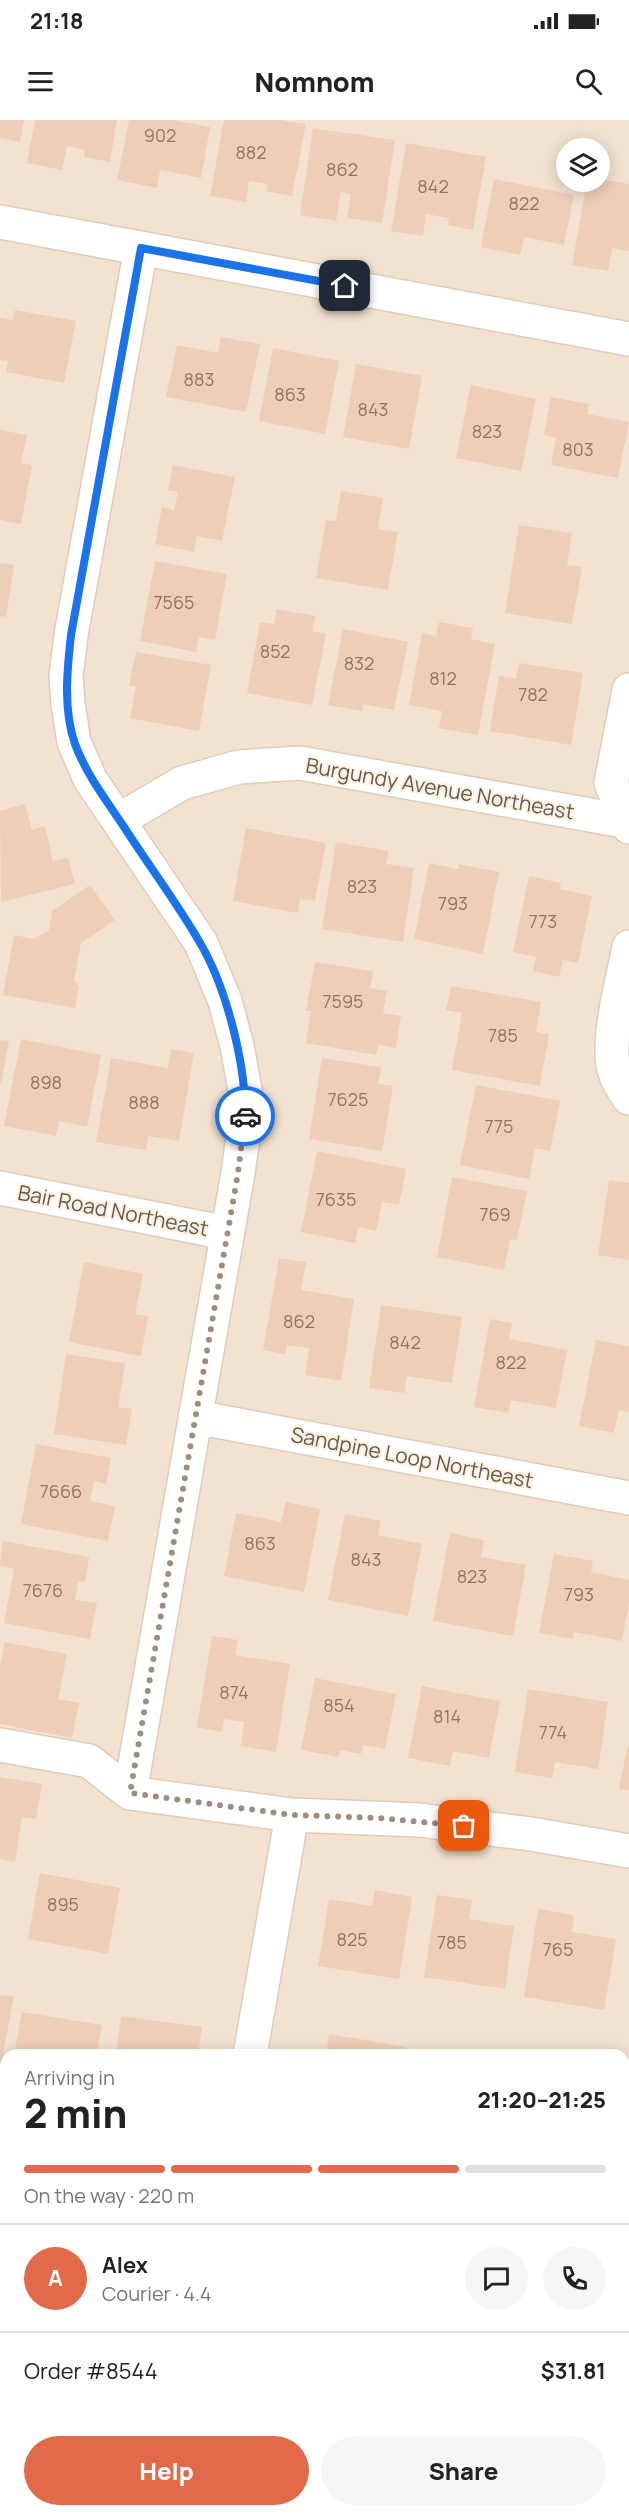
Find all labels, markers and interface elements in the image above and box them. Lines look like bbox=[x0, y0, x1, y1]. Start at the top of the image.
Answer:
text: 21:18 bbox=[30, 6, 83, 36]
text: Nomnom bbox=[255, 63, 374, 100]
icon: menu bbox=[24, 65, 57, 98]
icon: search bbox=[572, 65, 605, 98]
house number: 902 bbox=[144, 123, 176, 147]
map controls bbox=[556, 138, 610, 192]
button: layers bbox=[556, 138, 610, 192]
house number: 882 bbox=[235, 140, 267, 164]
house number: 862 bbox=[326, 157, 358, 181]
house number: 842 bbox=[417, 174, 449, 198]
house number: 822 bbox=[509, 191, 539, 215]
pin bbox=[319, 260, 370, 311]
icon: home bbox=[328, 269, 361, 302]
house number: 883 bbox=[184, 367, 214, 391]
house number: 863 bbox=[274, 382, 306, 406]
house number: 843 bbox=[357, 397, 389, 421]
house number: 823 bbox=[472, 419, 502, 443]
house number: 803 bbox=[562, 437, 594, 461]
house number: 7565 bbox=[154, 590, 195, 614]
house number: 852 bbox=[260, 639, 290, 663]
house number: 832 bbox=[344, 651, 374, 675]
house number: 812 bbox=[429, 666, 457, 690]
house number: 782 bbox=[518, 682, 548, 706]
street label: Burgundy Avenue Northeast bbox=[304, 751, 577, 825]
house number: 823 bbox=[347, 874, 377, 898]
house number: 793 bbox=[438, 891, 468, 915]
house number: 773 bbox=[529, 909, 557, 933]
house number: 7595 bbox=[323, 989, 364, 1013]
house number: 785 bbox=[488, 1023, 518, 1047]
house number: 898 bbox=[30, 1070, 62, 1094]
courier bbox=[215, 1086, 275, 1146]
house number: 7625 bbox=[328, 1087, 368, 1111]
house number: 888 bbox=[128, 1090, 160, 1114]
icon: car bbox=[229, 1100, 262, 1133]
house number: 775 bbox=[485, 1114, 513, 1138]
street label: Bair Road Northeast bbox=[15, 1178, 211, 1242]
house number: 7635 bbox=[316, 1187, 356, 1211]
house number: 769 bbox=[479, 1202, 511, 1226]
house number: 862 bbox=[283, 1309, 315, 1333]
house number: 842 bbox=[389, 1330, 421, 1354]
house number: 822 bbox=[496, 1350, 526, 1374]
street label: Sandpine Loop Northeast bbox=[289, 1420, 536, 1494]
house number: 7666 bbox=[40, 1479, 82, 1503]
house number: 863 bbox=[244, 1531, 276, 1555]
house number: 843 bbox=[350, 1547, 382, 1571]
house number: 823 bbox=[457, 1564, 487, 1588]
house number: 7676 bbox=[23, 1578, 63, 1602]
house number: 793 bbox=[564, 1582, 594, 1606]
house number: 874 bbox=[219, 1680, 249, 1704]
house number: 854 bbox=[323, 1693, 355, 1717]
house number: 814 bbox=[433, 1704, 461, 1728]
house number: 774 bbox=[539, 1720, 567, 1744]
pin bbox=[438, 1800, 489, 1851]
icon: bag bbox=[447, 1809, 480, 1842]
house number: 895 bbox=[47, 1892, 79, 1916]
house number: 825 bbox=[336, 1927, 368, 1951]
house number: 785 bbox=[437, 1930, 467, 1954]
house number: 765 bbox=[543, 1937, 573, 1961]
text: Arriving in bbox=[24, 2064, 115, 2091]
text: 21:20–21:25 bbox=[477, 2085, 606, 2115]
text: 2 min bbox=[24, 2086, 127, 2140]
text: On the way · 220 m bbox=[24, 2182, 194, 2209]
button: chat bbox=[465, 2247, 528, 2310]
button: phone bbox=[543, 2247, 606, 2310]
text: Alex bbox=[102, 2250, 148, 2280]
text: A bbox=[48, 2263, 63, 2293]
text: Courier · 4.4 bbox=[102, 2280, 212, 2307]
text: Order #8544 bbox=[24, 2356, 158, 2386]
text: $31.81 bbox=[541, 2356, 606, 2386]
button: Help bbox=[24, 2436, 309, 2505]
button: Share bbox=[321, 2436, 606, 2505]

